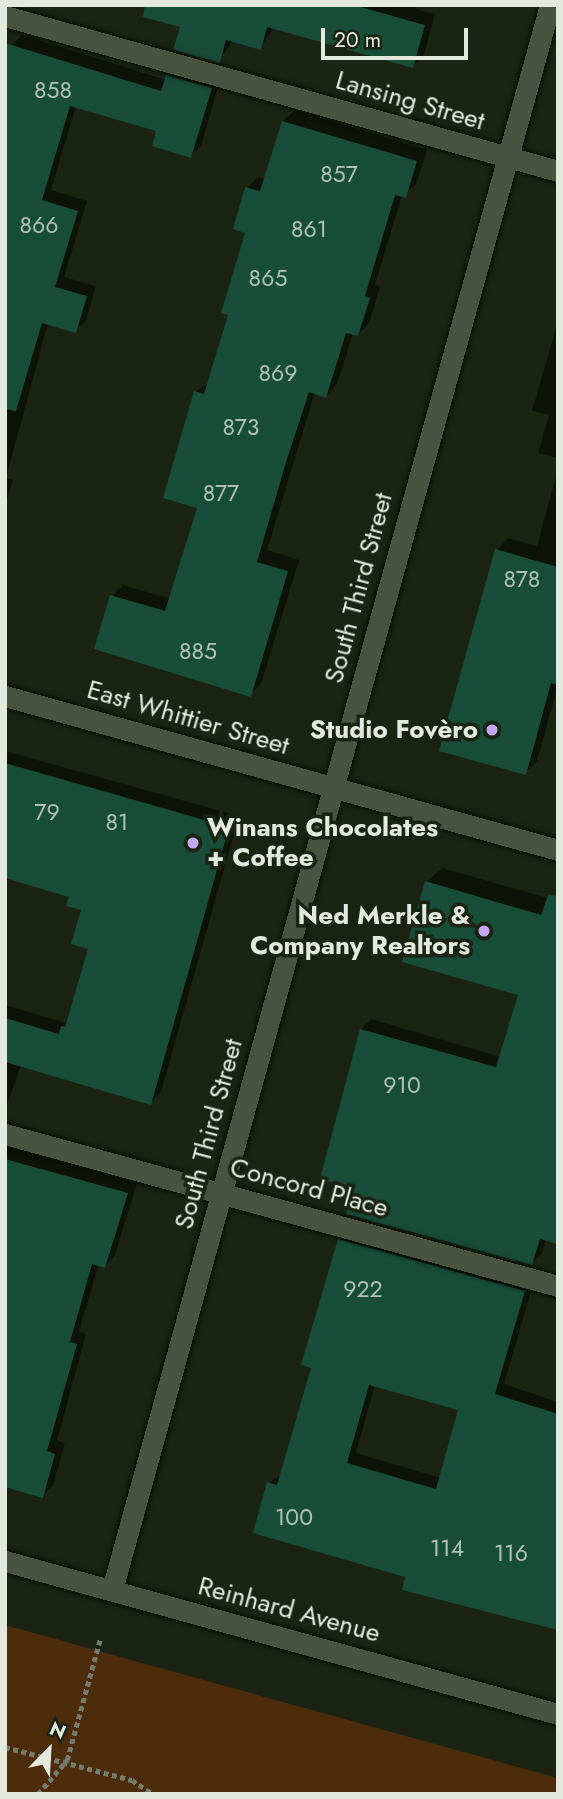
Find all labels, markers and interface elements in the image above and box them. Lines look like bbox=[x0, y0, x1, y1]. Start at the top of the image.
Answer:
scale bar bbox=[325, 14, 472, 58]
text: 20 m bbox=[334, 25, 381, 55]
street label: Lansing Street bbox=[332, 65, 488, 137]
house number: 858 bbox=[34, 76, 72, 104]
house number: 857 bbox=[320, 160, 358, 188]
house number: 866 bbox=[19, 211, 59, 239]
house number: 861 bbox=[291, 215, 327, 243]
house number: 865 bbox=[249, 264, 287, 292]
house number: 869 bbox=[258, 359, 298, 387]
house number: 873 bbox=[223, 413, 259, 441]
house number: 877 bbox=[203, 479, 239, 507]
street label: South Third Street bbox=[319, 489, 399, 687]
house number: 878 bbox=[504, 565, 540, 593]
house number: 885 bbox=[179, 637, 217, 665]
street label: East Whittier Street bbox=[83, 674, 293, 762]
place label: Studio Fovèro bbox=[310, 714, 478, 746]
marker: Studio Fovèro bbox=[484, 722, 500, 738]
house number: 79 bbox=[34, 798, 60, 826]
house number: 81 bbox=[106, 808, 128, 836]
place label: Winans Chocolates + Coffee bbox=[207, 812, 438, 874]
marker: Winans Chocolates + Coffee bbox=[185, 835, 201, 851]
place label: Ned Merkle & Company Realtors bbox=[250, 900, 470, 962]
marker: Ned Merkle & Company Realtors bbox=[476, 923, 492, 939]
street label: South Third Street bbox=[169, 1035, 249, 1233]
house number: 910 bbox=[383, 1071, 421, 1099]
street label: Concord Place bbox=[227, 1152, 391, 1224]
house number: 922 bbox=[343, 1275, 383, 1303]
house number: 100 bbox=[275, 1503, 313, 1531]
house number: 114 bbox=[430, 1534, 464, 1562]
house number: 116 bbox=[494, 1539, 528, 1567]
street label: Reinhard Avenue bbox=[195, 1571, 383, 1649]
north arrow bbox=[14, 1715, 84, 1785]
text: N bbox=[45, 1715, 70, 1746]

